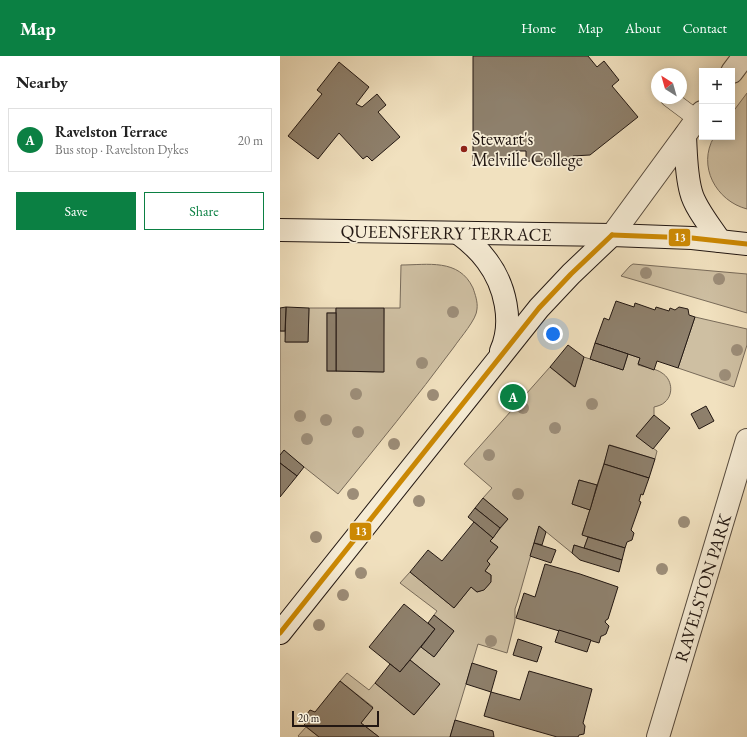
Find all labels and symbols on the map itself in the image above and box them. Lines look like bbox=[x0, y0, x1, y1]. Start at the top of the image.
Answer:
north arrow bbox=[651, 68, 687, 104]
place label: Stewart's Melville College bbox=[472, 127, 583, 171]
marker: Stewart's Melville College bbox=[459, 144, 469, 154]
street label: QUEENSFERRY TERRACE bbox=[340, 219, 552, 246]
line badge: 13 bbox=[668, 228, 691, 247]
text: 13 bbox=[674, 230, 686, 244]
your location bbox=[543, 324, 563, 344]
pin: A bbox=[500, 382, 526, 412]
street label: RAVELSTON PARK bbox=[669, 510, 736, 665]
line badge: 13 bbox=[349, 522, 372, 541]
text: 13 bbox=[355, 524, 367, 538]
scale bar bbox=[292, 709, 379, 728]

